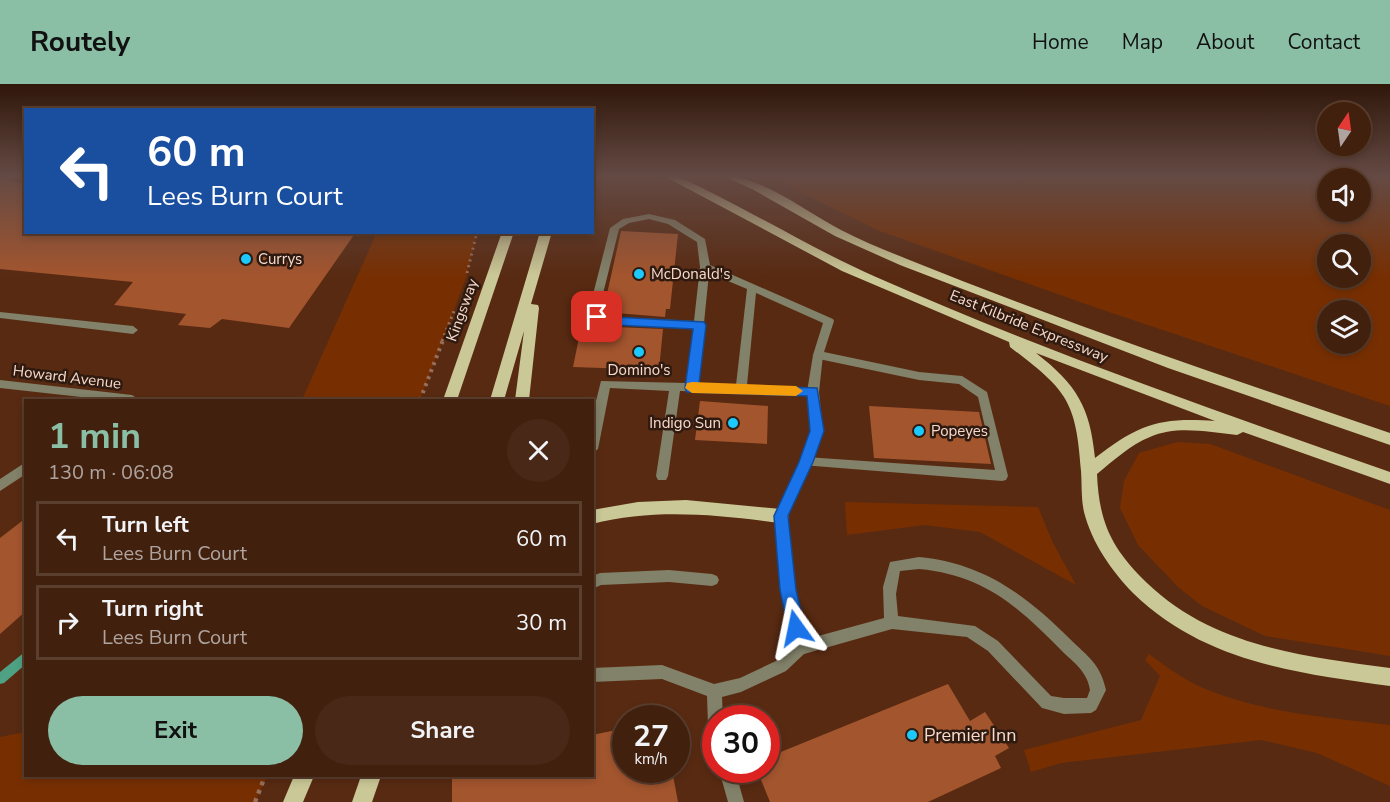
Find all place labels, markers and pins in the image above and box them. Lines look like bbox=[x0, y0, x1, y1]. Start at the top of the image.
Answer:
place label: Currys bbox=[258, 249, 302, 269]
marker: Currys bbox=[239, 252, 253, 266]
place label: McDonald's bbox=[651, 264, 730, 284]
marker: McDonald's bbox=[632, 267, 646, 281]
pin bbox=[571, 291, 622, 342]
marker: Domino's bbox=[632, 345, 646, 359]
place label: Domino's bbox=[607, 360, 671, 380]
place label: Indigo Sun bbox=[649, 413, 721, 433]
marker: Indigo Sun bbox=[726, 416, 740, 430]
place label: Popeyes bbox=[931, 421, 988, 441]
marker: Popeyes bbox=[912, 424, 926, 438]
place label: Premier Inn bbox=[924, 723, 1016, 747]
marker: Premier Inn bbox=[905, 728, 919, 742]

